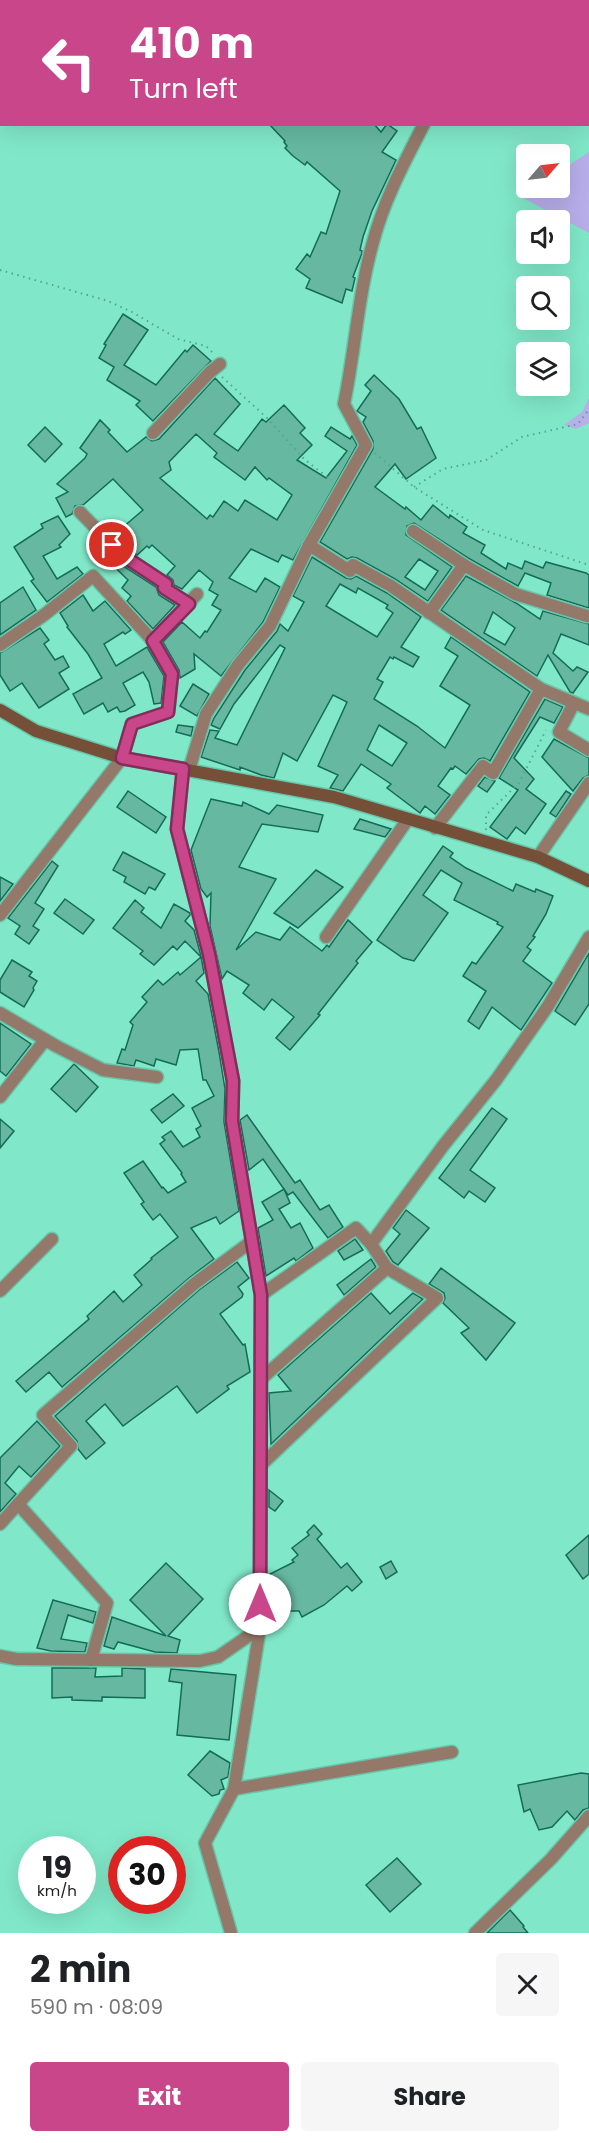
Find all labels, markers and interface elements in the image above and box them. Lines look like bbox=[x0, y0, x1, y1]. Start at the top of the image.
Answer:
text: 410 m bbox=[129, 14, 254, 73]
icon: left bbox=[30, 24, 108, 102]
text: Turn left bbox=[129, 70, 238, 107]
north arrow bbox=[516, 144, 570, 198]
map controls bbox=[516, 144, 570, 396]
button: sound bbox=[516, 210, 570, 264]
button: search bbox=[516, 276, 570, 330]
button: layers bbox=[516, 342, 570, 396]
pin bbox=[86, 519, 137, 570]
icon: arrive bbox=[95, 528, 128, 561]
position arrow bbox=[228, 1572, 292, 1636]
speed limit sign: 30 bbox=[108, 1836, 186, 1914]
text: 19 bbox=[42, 1846, 72, 1889]
text: km/h bbox=[37, 1880, 77, 1901]
text: 2 min bbox=[30, 1944, 131, 1995]
button: close bbox=[496, 1953, 559, 2016]
text: 590 m · 08:09 bbox=[30, 1993, 163, 2021]
button: Exit bbox=[30, 2062, 289, 2131]
button: Share bbox=[301, 2062, 559, 2131]

